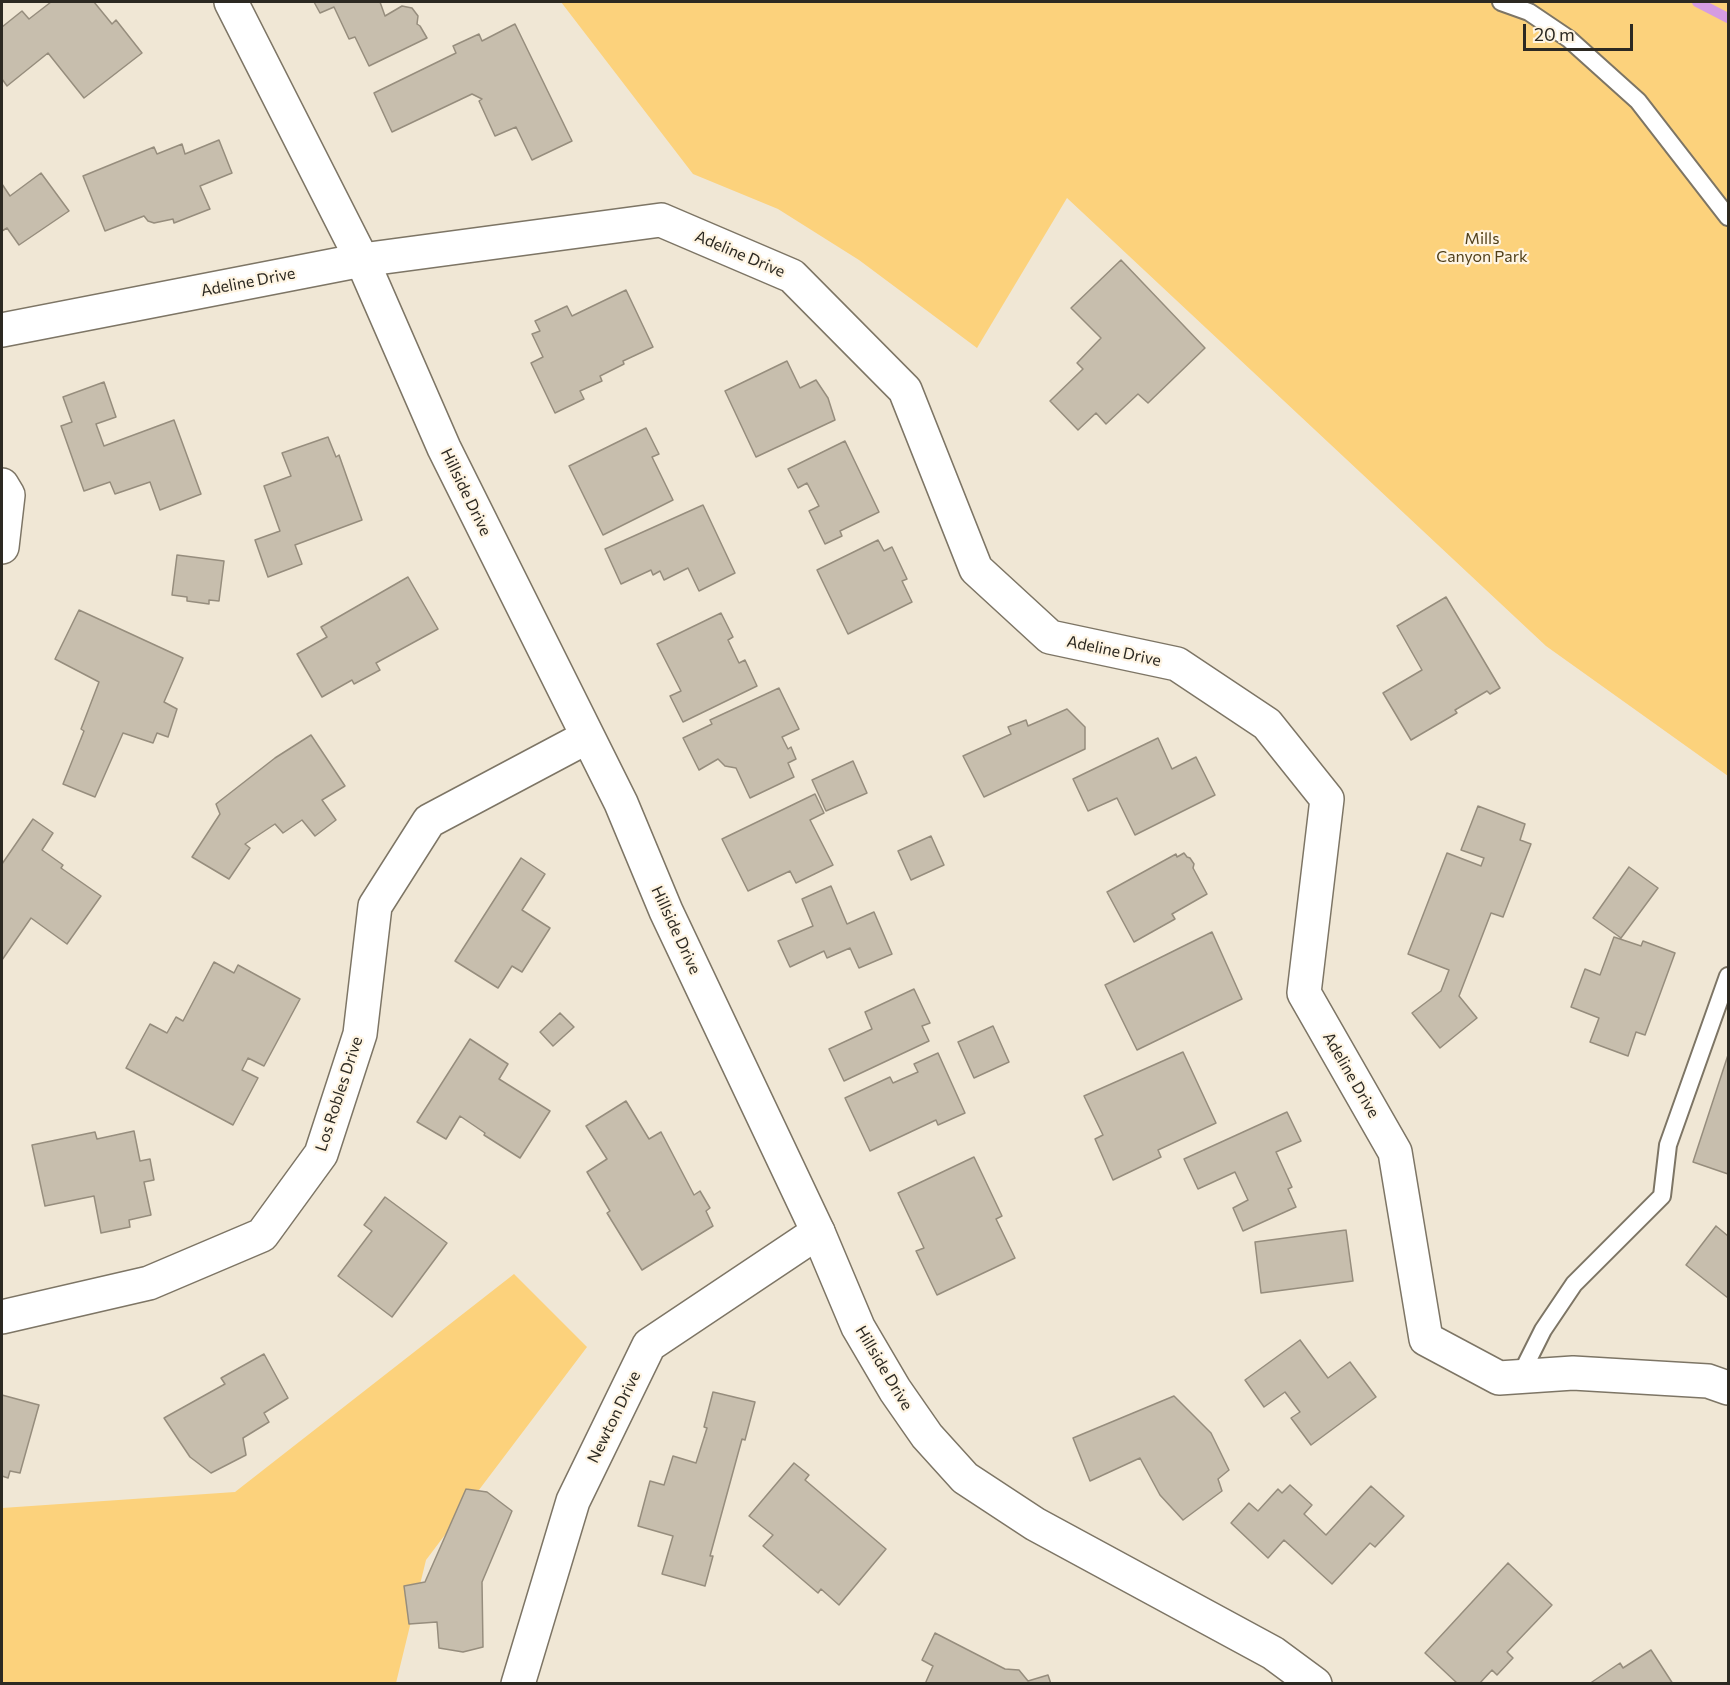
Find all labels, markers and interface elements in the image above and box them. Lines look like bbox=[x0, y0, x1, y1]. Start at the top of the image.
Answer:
scale bar bbox=[1526, 12, 1636, 50]
text: 20 m bbox=[1534, 23, 1575, 45]
street label: Adeline Drive bbox=[692, 226, 788, 282]
park label: Mills Canyon Park bbox=[1436, 229, 1528, 267]
street label: Adeline Drive bbox=[199, 263, 297, 301]
street label: Hillside Drive bbox=[437, 445, 495, 539]
street label: Adeline Drive bbox=[1065, 632, 1163, 670]
street label: Hillside Drive bbox=[647, 883, 705, 977]
street label: Adeline Drive bbox=[1319, 1029, 1383, 1121]
street label: Los Robles Drive bbox=[311, 1034, 367, 1154]
street label: Hillside Drive bbox=[851, 1322, 917, 1414]
street label: Newton Drive bbox=[583, 1368, 645, 1466]

